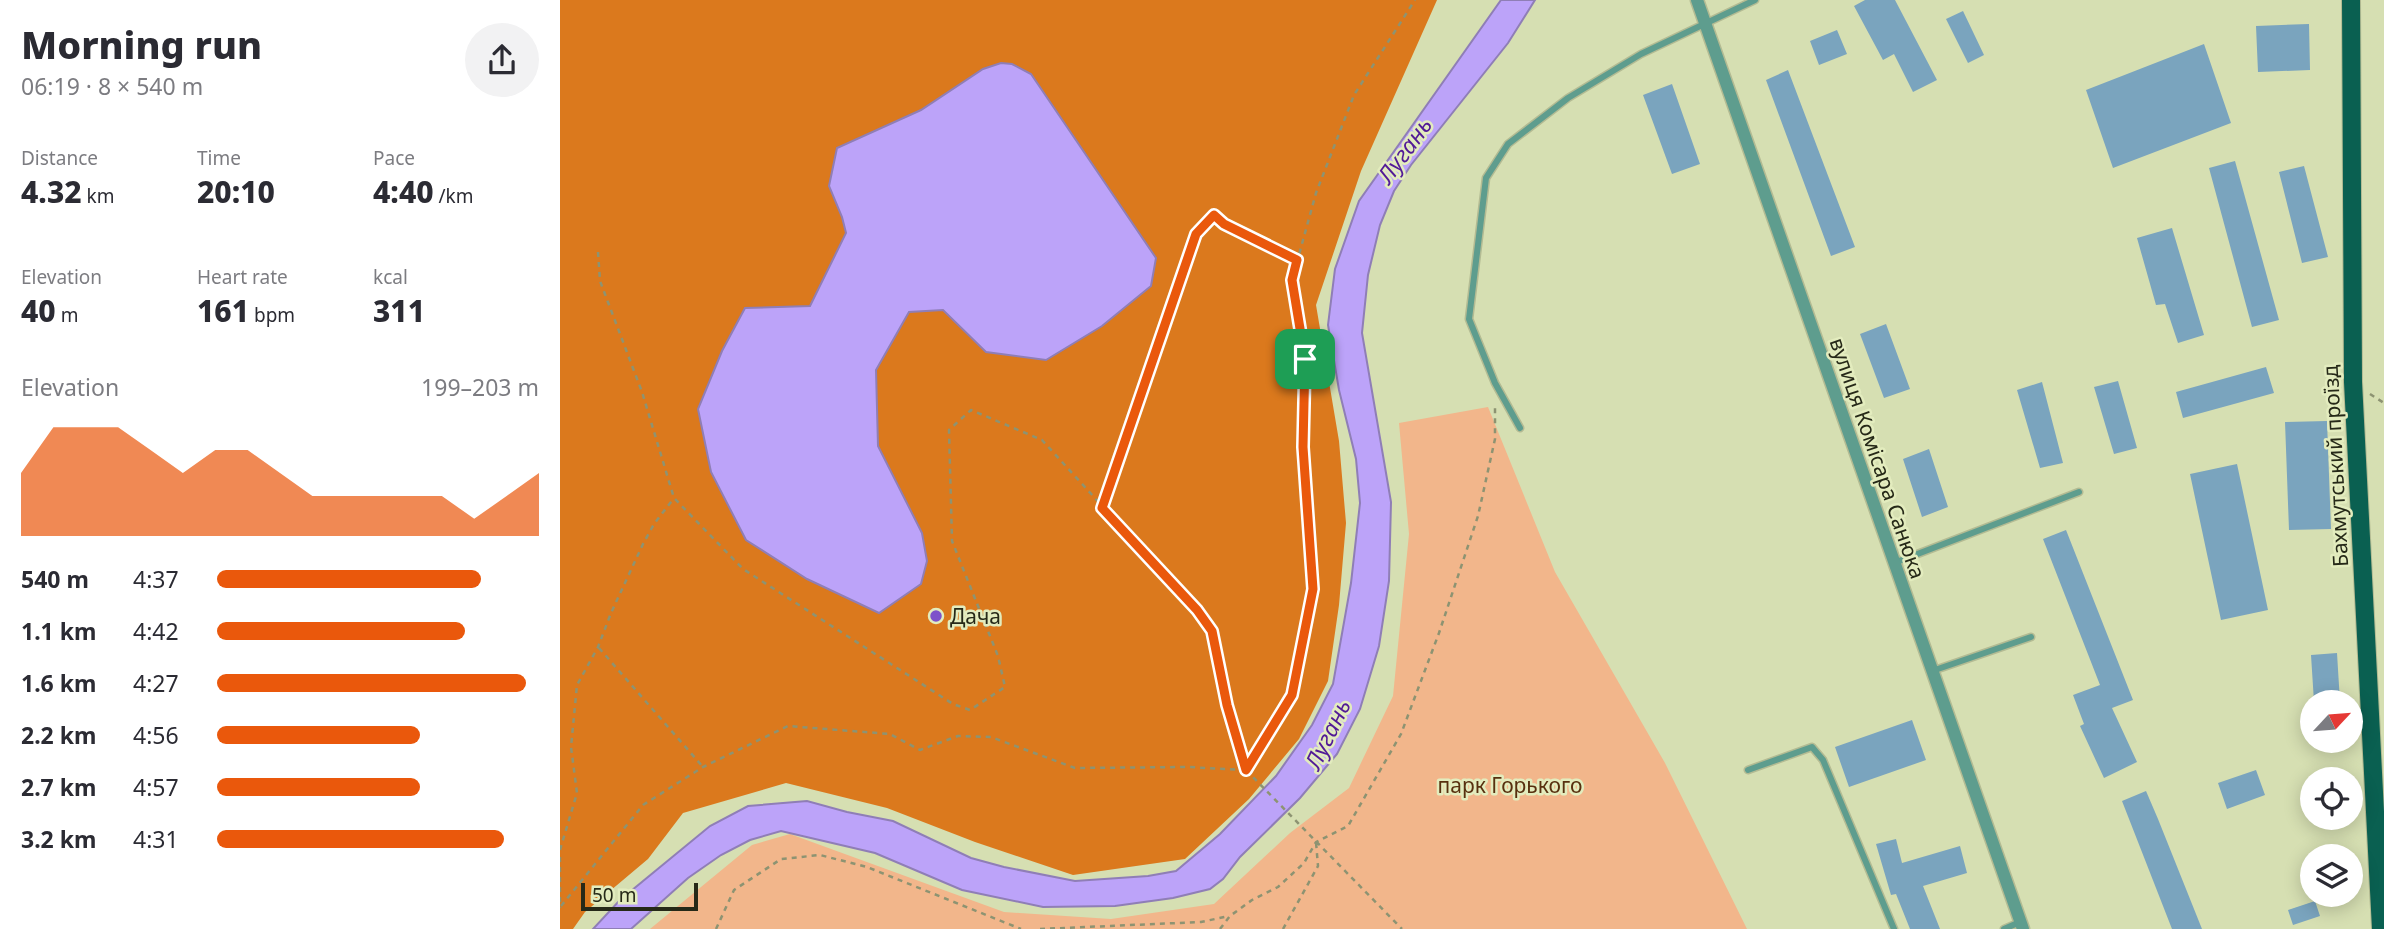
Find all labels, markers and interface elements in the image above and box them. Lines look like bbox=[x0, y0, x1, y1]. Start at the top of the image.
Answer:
text: Morning run bbox=[21, 18, 262, 70]
button: share bbox=[465, 23, 539, 97]
text: 06:19 · 8 × 540 m bbox=[21, 70, 203, 102]
water label: Лугань bbox=[1368, 110, 1439, 191]
text: Distance bbox=[21, 145, 98, 171]
text: Time bbox=[197, 145, 241, 171]
text: Pace bbox=[373, 145, 415, 171]
text: 4.32 bbox=[21, 171, 82, 212]
text: 20:10 bbox=[197, 171, 275, 212]
text: 4:40 bbox=[373, 171, 434, 212]
text: km bbox=[82, 183, 114, 209]
text: /km bbox=[434, 183, 474, 209]
text: Elevation bbox=[21, 264, 102, 290]
text: Heart rate bbox=[197, 264, 288, 290]
text: kcal bbox=[373, 264, 408, 290]
text: 40 bbox=[21, 290, 56, 331]
text: 161 bbox=[197, 290, 249, 331]
text: 311 bbox=[373, 290, 425, 331]
text: m bbox=[56, 302, 78, 328]
text: bpm bbox=[249, 302, 295, 328]
pin bbox=[1275, 329, 1335, 389]
street label: вулиця Комісара Санюка bbox=[1824, 334, 1932, 582]
icon: arrive bbox=[1286, 340, 1324, 378]
street label: Бахмутський проїзд bbox=[2316, 364, 2354, 568]
text: Elevation bbox=[21, 371, 119, 403]
text: 199–203 m bbox=[421, 371, 539, 403]
text: 540 m bbox=[21, 563, 89, 595]
text: 4:37 bbox=[133, 563, 179, 595]
place label: Дача bbox=[950, 602, 1001, 630]
marker: Дача bbox=[928, 608, 944, 624]
text: 1.1 km bbox=[21, 615, 96, 647]
text: 4:42 bbox=[133, 615, 179, 647]
text: 1.6 km bbox=[21, 667, 96, 699]
text: 4:27 bbox=[133, 667, 179, 699]
north arrow bbox=[2300, 690, 2362, 752]
map controls bbox=[2300, 690, 2363, 907]
water label: Лугань bbox=[1296, 693, 1358, 776]
text: 2.2 km bbox=[21, 719, 96, 751]
text: 4:56 bbox=[133, 719, 179, 751]
button: locate bbox=[2300, 767, 2363, 830]
text: 2.7 km bbox=[21, 771, 96, 803]
text: 4:57 bbox=[133, 771, 179, 803]
park label: парк Горького bbox=[1438, 771, 1582, 799]
text: 3.2 km bbox=[21, 823, 96, 855]
text: 4:31 bbox=[133, 823, 179, 855]
button: layers bbox=[2300, 844, 2363, 907]
scale bar bbox=[581, 880, 698, 912]
text: 50 m bbox=[592, 882, 636, 908]

